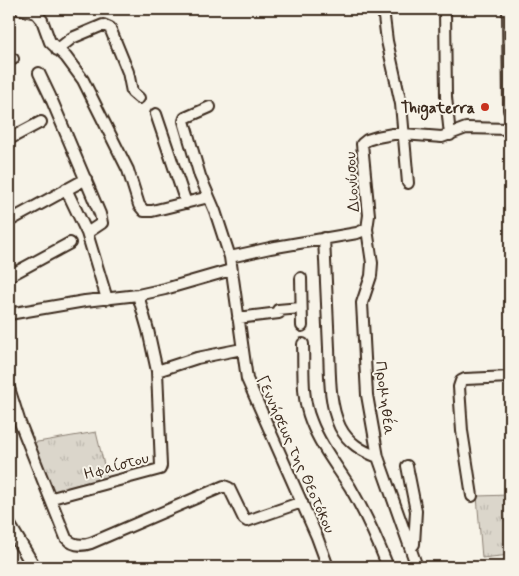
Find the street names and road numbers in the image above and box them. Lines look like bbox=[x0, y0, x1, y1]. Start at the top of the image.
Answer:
street label: Διονύσου bbox=[340, 151, 365, 213]
street label: Προμηθέα bbox=[370, 360, 400, 436]
street label: Γεννήσεως της Θεοτόκου bbox=[251, 372, 340, 537]
street label: Ηφαίστου bbox=[81, 448, 151, 485]

